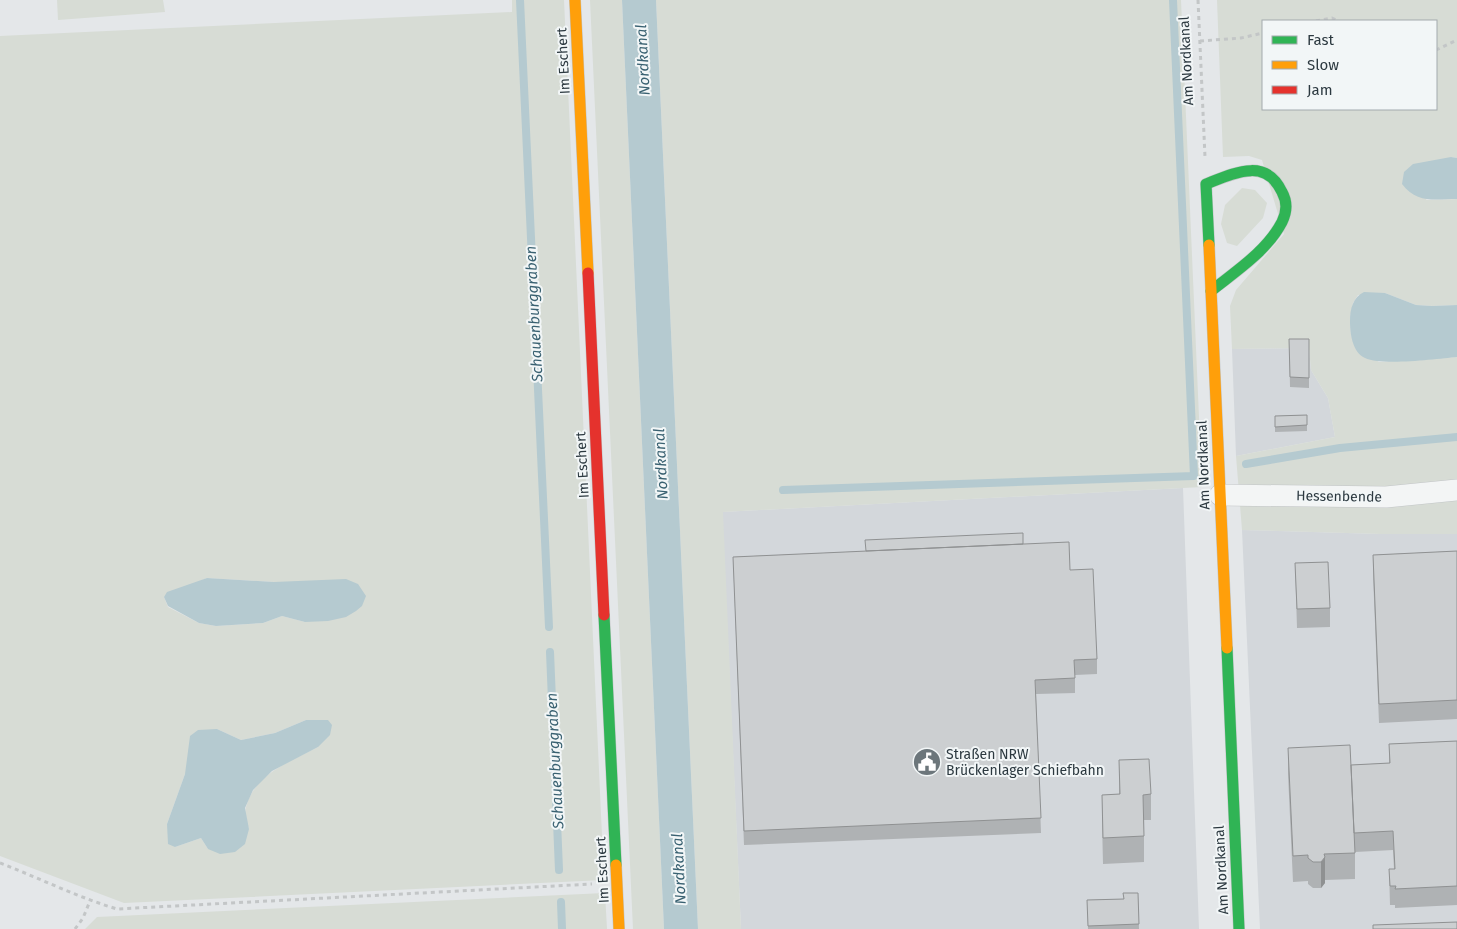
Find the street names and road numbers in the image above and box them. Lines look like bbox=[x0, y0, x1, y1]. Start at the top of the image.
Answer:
street label: Am Nordkanal bbox=[1176, 16, 1197, 106]
street label: Im Eschert bbox=[553, 26, 574, 95]
street label: Am Nordkanal bbox=[1193, 420, 1214, 510]
street label: Im Eschert bbox=[572, 430, 593, 499]
street label: Hessenbende bbox=[1296, 487, 1382, 506]
street label: Am Nordkanal bbox=[1211, 825, 1232, 915]
street label: Im Eschert bbox=[592, 835, 613, 904]

